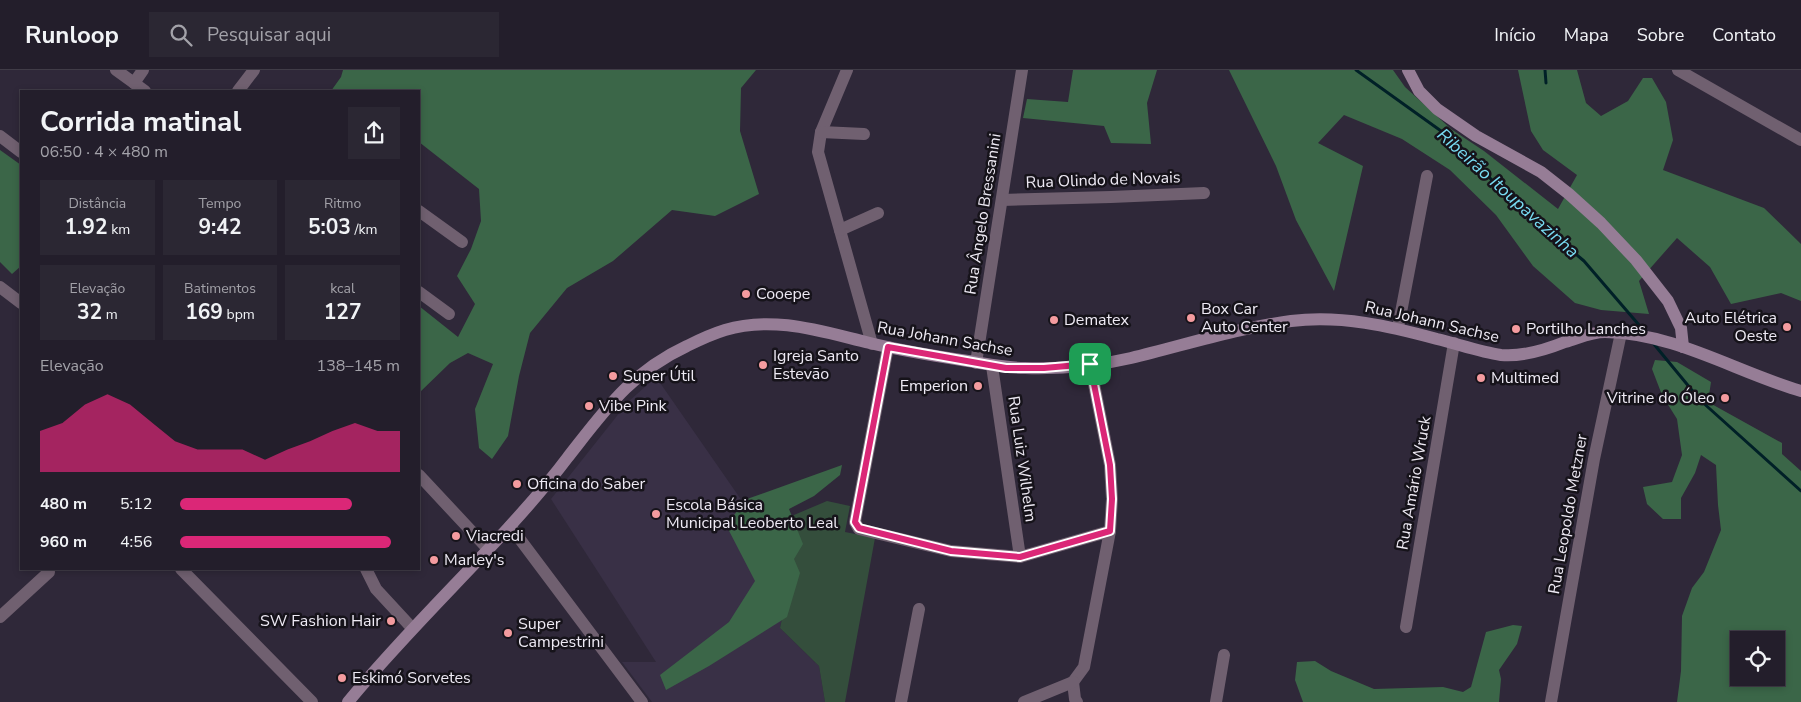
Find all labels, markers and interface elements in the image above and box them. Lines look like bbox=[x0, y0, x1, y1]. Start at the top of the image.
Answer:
search box bbox=[149, 12, 499, 57]
text: Runloop bbox=[25, 19, 119, 51]
icon: search bbox=[167, 21, 195, 49]
text: Pesquisar aqui bbox=[207, 22, 331, 48]
text: Início bbox=[1494, 23, 1536, 47]
text: Mapa bbox=[1564, 23, 1609, 47]
text: Sobre bbox=[1637, 23, 1684, 47]
text: Contato bbox=[1712, 23, 1776, 47]
text: Corrida matinal bbox=[40, 103, 241, 141]
button: share bbox=[348, 107, 400, 159]
water label: Ribeirão Itoupavazinha bbox=[1432, 123, 1584, 263]
street label: Rua Ângelo Bressanini bbox=[959, 132, 1007, 296]
text: 06:50 · 4 × 480 m bbox=[40, 141, 168, 163]
street label: Rua Olindo de Novais bbox=[1025, 166, 1181, 194]
text: Distância bbox=[68, 194, 126, 213]
text: Tempo bbox=[199, 194, 241, 213]
text: Ritmo bbox=[324, 194, 361, 213]
text: 1.92 bbox=[65, 213, 108, 241]
text: 9:42 bbox=[198, 213, 242, 241]
text: 5:03 bbox=[308, 213, 351, 241]
text: km bbox=[108, 220, 130, 239]
text: /km bbox=[351, 220, 377, 239]
text: Elevação bbox=[69, 279, 125, 298]
text: Batimentos bbox=[184, 279, 256, 298]
text: kcal bbox=[330, 279, 355, 298]
place label: Cooepe bbox=[756, 283, 810, 305]
marker: Cooepe bbox=[740, 288, 752, 300]
street label: Rua Johann Sachse bbox=[1363, 296, 1501, 348]
text: 32 bbox=[77, 298, 102, 326]
text: 169 bbox=[185, 298, 223, 326]
text: 127 bbox=[324, 298, 362, 326]
place label: Box Car Auto Center bbox=[1201, 298, 1288, 338]
text: m bbox=[102, 305, 118, 324]
text: bpm bbox=[223, 305, 255, 324]
place label: Auto Elétrica Oeste bbox=[1684, 307, 1777, 347]
place label: Dematex bbox=[1064, 309, 1130, 331]
marker: Box Car Auto Center bbox=[1185, 312, 1197, 324]
marker: Dematex bbox=[1048, 314, 1060, 326]
street label: Rua Johann Sachse bbox=[876, 316, 1014, 362]
place label: Portilho Lanches bbox=[1526, 318, 1646, 340]
marker: Auto Elétrica Oeste bbox=[1781, 321, 1793, 333]
marker: Portilho Lanches bbox=[1510, 323, 1522, 335]
pin bbox=[1069, 343, 1111, 385]
place label: Igreja Santo Estevão bbox=[773, 345, 859, 385]
icon: arrive bbox=[1076, 350, 1104, 378]
text: Elevação bbox=[40, 355, 104, 377]
text: 138–145 m bbox=[317, 355, 400, 377]
marker: Igreja Santo Estevão bbox=[757, 359, 769, 371]
place label: Super Útil bbox=[623, 365, 695, 387]
place label: Multimed bbox=[1491, 367, 1559, 389]
marker: Super Útil bbox=[607, 370, 619, 382]
marker: Multimed bbox=[1475, 372, 1487, 384]
place label: Emperion bbox=[900, 375, 968, 397]
marker: Emperion bbox=[972, 380, 984, 392]
place label: Vitrine do Óleo bbox=[1606, 387, 1715, 409]
marker: Vitrine do Óleo bbox=[1719, 392, 1731, 404]
place label: Vibe Pink bbox=[598, 395, 668, 417]
street label: Rua Luiz Wilhelm bbox=[1002, 395, 1042, 523]
marker: Vibe Pink bbox=[583, 400, 595, 412]
street label: Rua Amário Wruck bbox=[1391, 413, 1437, 552]
street label: Rua Leopoldo Metzner bbox=[1543, 432, 1593, 596]
place label: Oficina do Saber bbox=[527, 473, 646, 495]
marker: Oficina do Saber bbox=[511, 478, 523, 490]
text: 480 m bbox=[40, 493, 87, 515]
text: 5:12 bbox=[120, 493, 152, 515]
place label: Escola Básica Municipal Leoberto Leal bbox=[666, 494, 838, 534]
marker: Escola Básica Municipal Leoberto Leal bbox=[650, 508, 662, 520]
place label: Viacredi bbox=[465, 525, 524, 547]
marker: Viacredi bbox=[450, 530, 462, 542]
text: 960 m bbox=[40, 531, 87, 553]
text: 4:56 bbox=[120, 531, 152, 553]
place label: Marley's bbox=[444, 549, 504, 571]
marker: Marley's bbox=[428, 554, 440, 566]
place label: SW Fashion Hair bbox=[260, 610, 381, 632]
place label: Super Campestrini bbox=[518, 613, 604, 653]
marker: SW Fashion Hair bbox=[385, 615, 397, 627]
marker: Super Campestrini bbox=[502, 627, 514, 639]
map controls bbox=[1730, 631, 1785, 686]
button: locate bbox=[1730, 631, 1785, 686]
place label: Eskimó Sorvetes bbox=[352, 667, 471, 689]
marker: Eskimó Sorvetes bbox=[336, 672, 348, 684]

